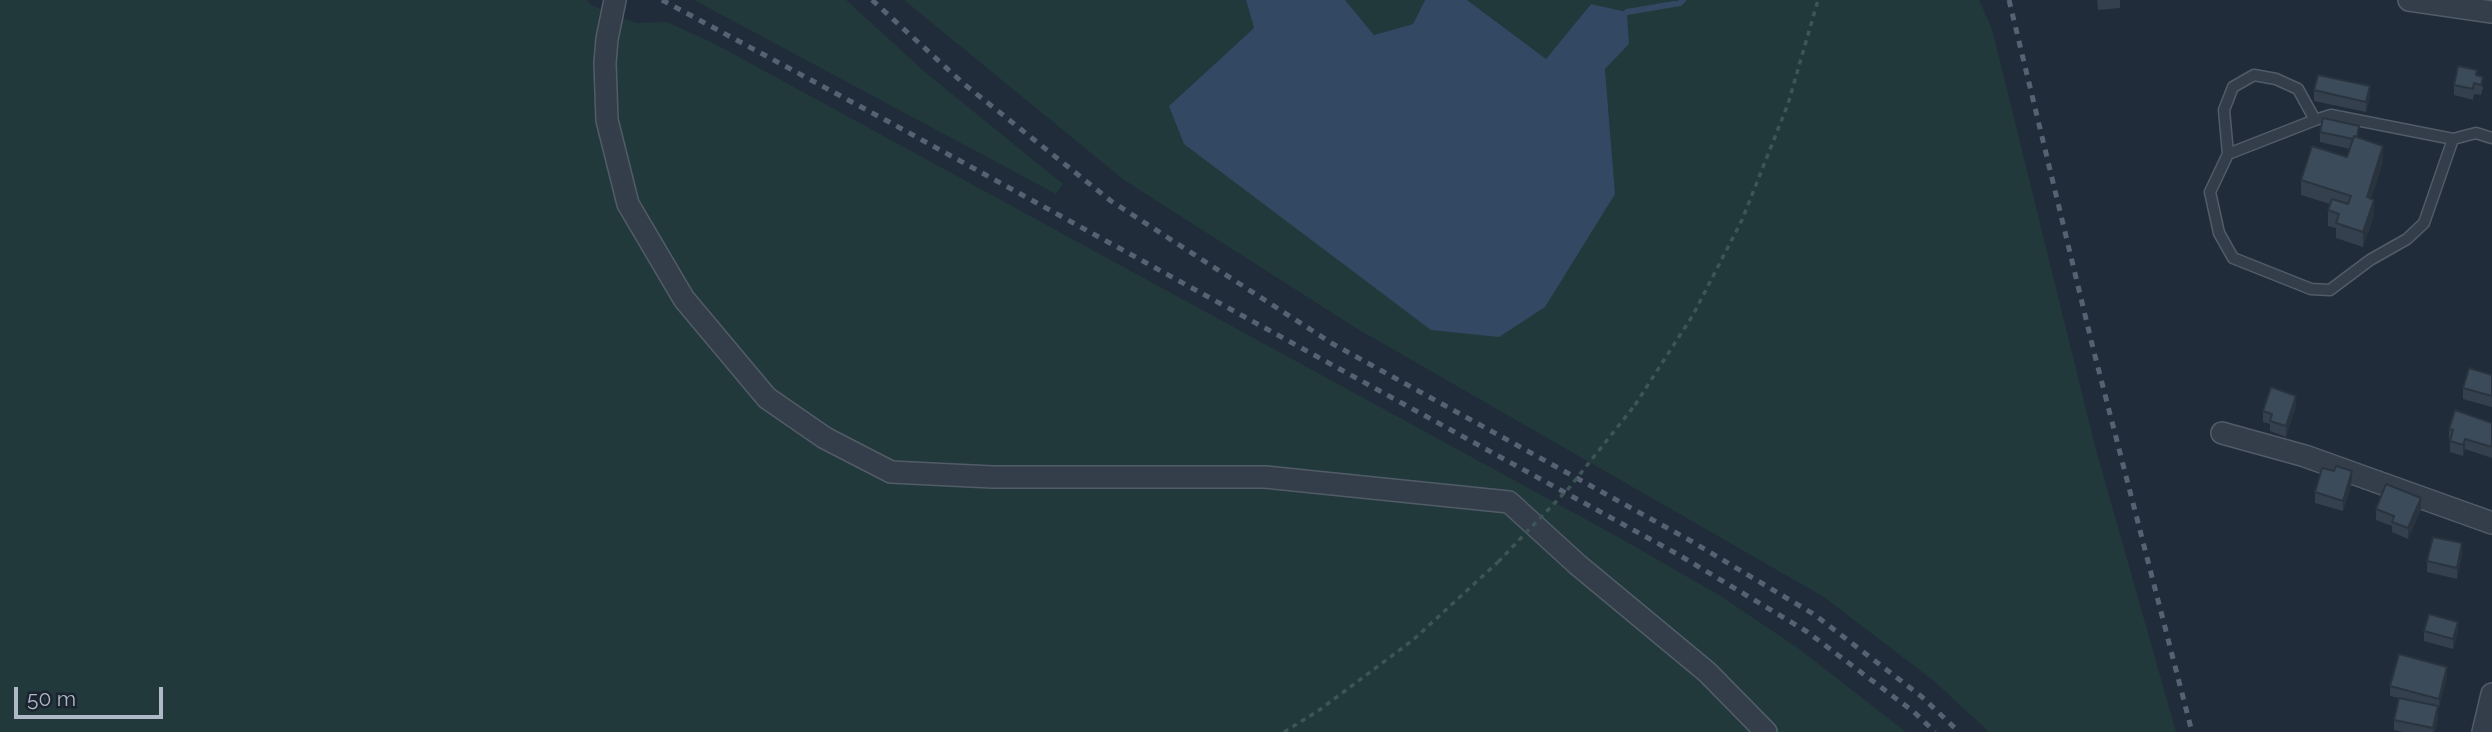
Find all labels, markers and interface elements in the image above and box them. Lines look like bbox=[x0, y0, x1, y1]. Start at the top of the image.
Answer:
scale bar bbox=[18, 672, 166, 716]
text: 50 m bbox=[27, 686, 76, 711]

